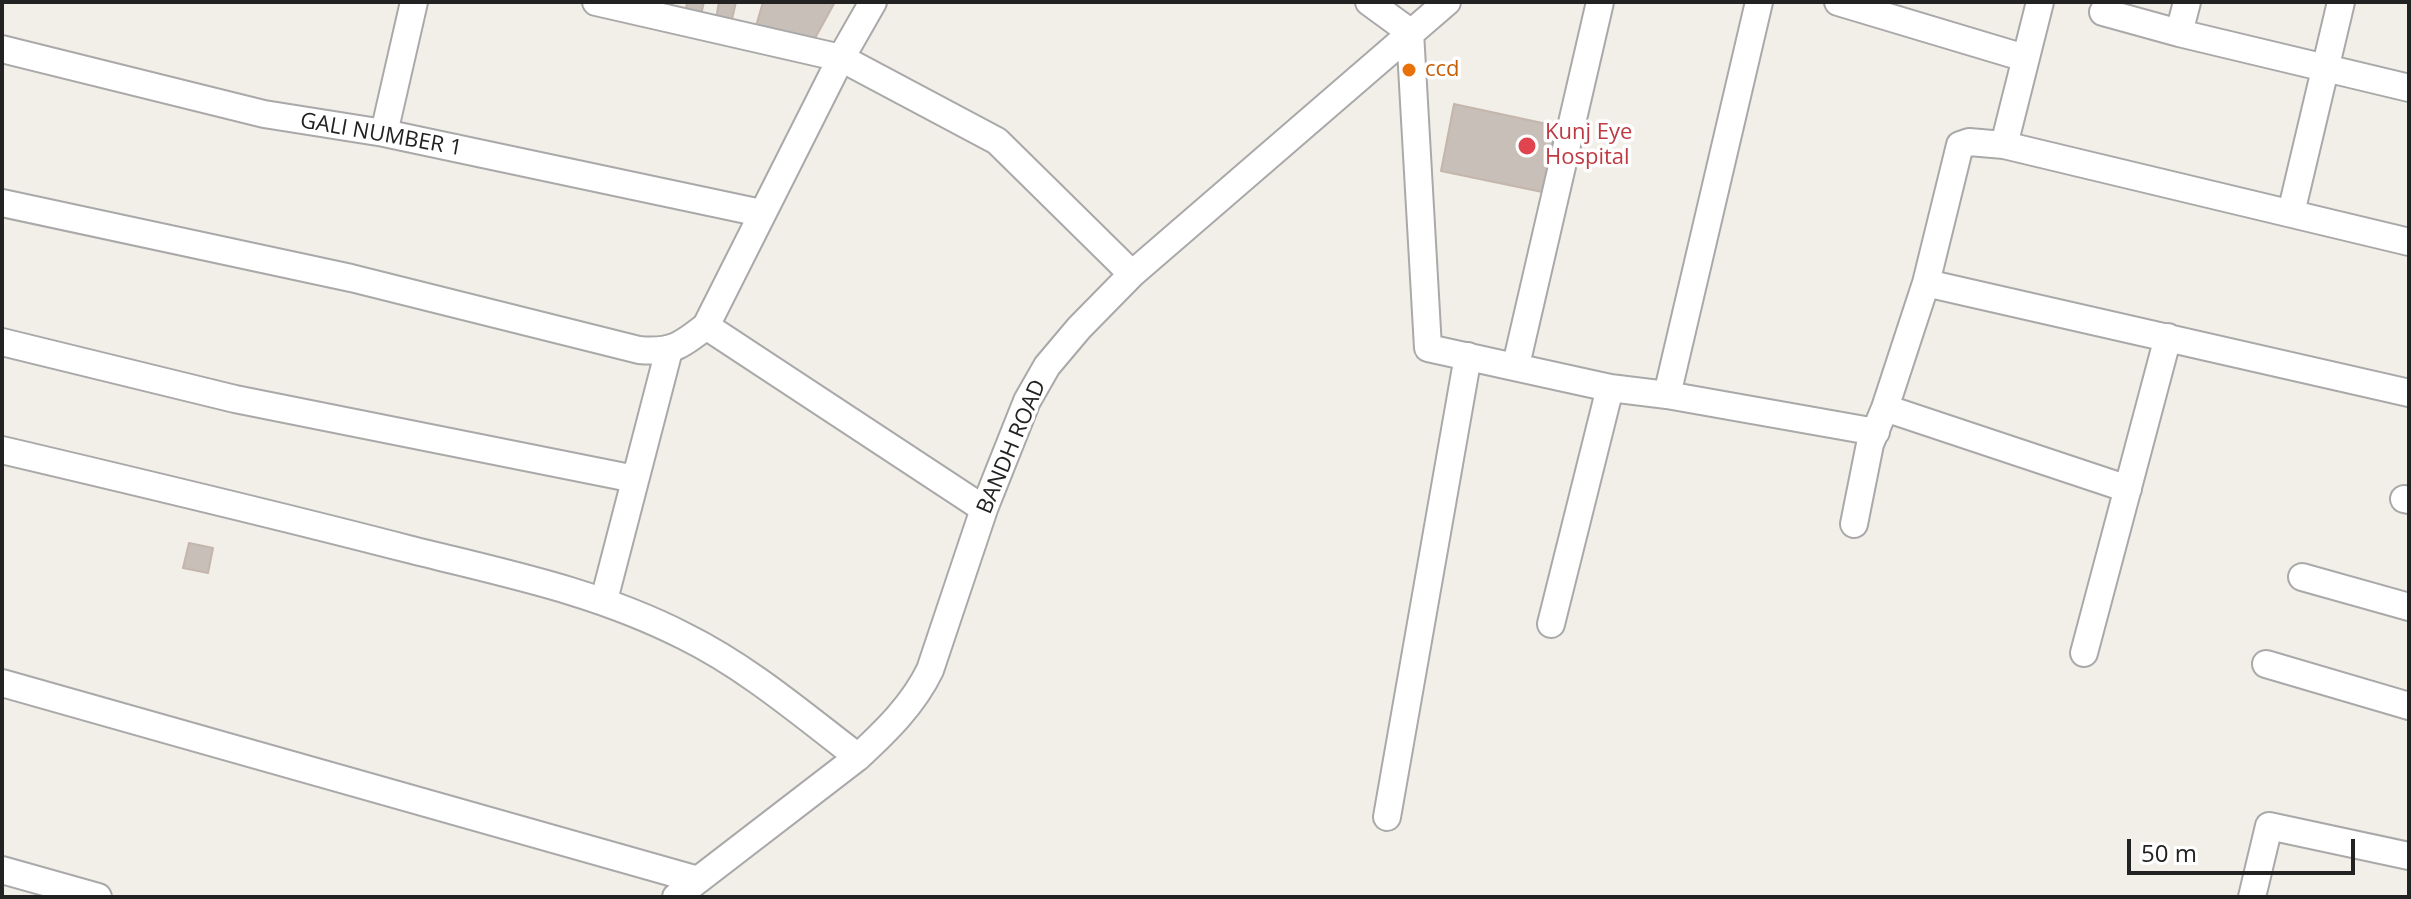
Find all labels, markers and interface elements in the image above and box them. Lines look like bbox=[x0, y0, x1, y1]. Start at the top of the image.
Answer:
place label: ccd bbox=[1425, 57, 1460, 83]
marker: ccd bbox=[1400, 61, 1418, 79]
street label: GALI NUMBER 1 bbox=[298, 108, 464, 162]
place label: Kunj Eye Hospital bbox=[1545, 120, 1632, 172]
marker: Kunj Eye Hospital bbox=[1516, 135, 1538, 157]
street label: BANDH ROAD bbox=[972, 376, 1052, 518]
scale bar bbox=[2131, 823, 2359, 873]
text: 50 m bbox=[2141, 836, 2197, 869]

